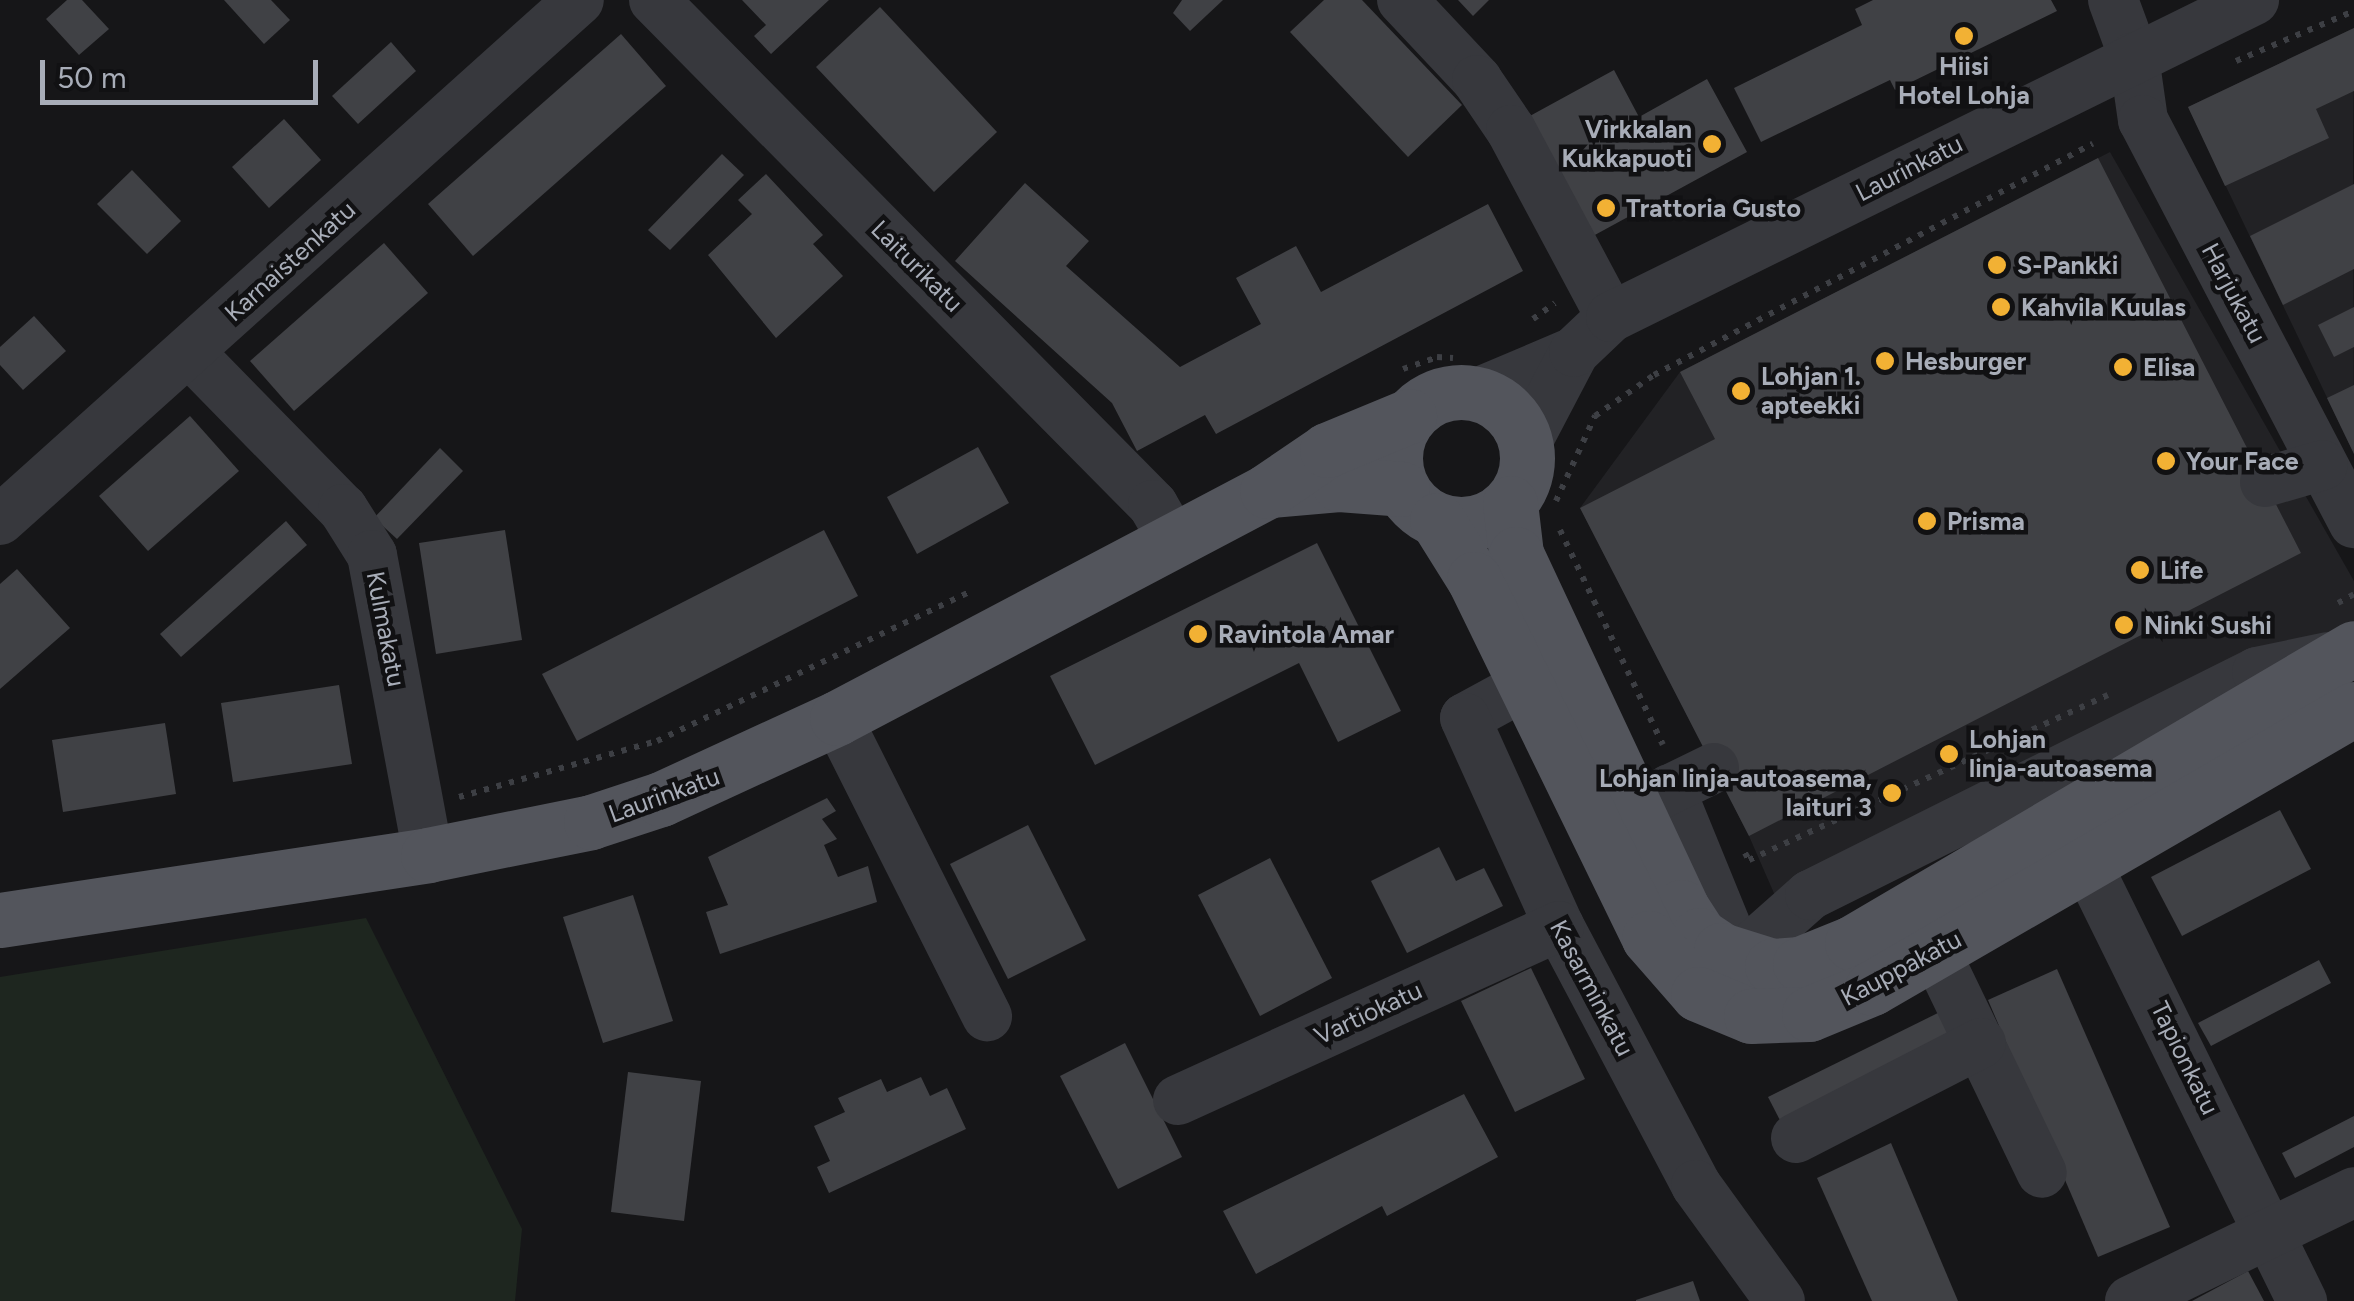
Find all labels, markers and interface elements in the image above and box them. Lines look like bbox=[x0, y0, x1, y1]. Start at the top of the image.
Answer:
marker: Hiisi Hotel Lohja bbox=[1953, 25, 1975, 47]
scale bar bbox=[45, 40, 322, 102]
place label: Hiisi Hotel Lohja bbox=[1898, 52, 2030, 111]
text: 50 m bbox=[57, 59, 126, 96]
place label: Virkkalan Kukkapuoti bbox=[1561, 115, 1692, 174]
street label: Laurinkatu bbox=[1851, 128, 1967, 208]
marker: Virkkalan Kukkapuoti bbox=[1701, 133, 1723, 155]
place label: Trattoria Gusto bbox=[1626, 193, 1801, 223]
street label: Karnaistenkatu bbox=[219, 195, 361, 327]
marker: Trattoria Gusto bbox=[1595, 197, 1617, 219]
street label: Laiturikatu bbox=[865, 214, 969, 318]
street label: Harjukatu bbox=[2195, 238, 2273, 348]
place label: S-Pankki bbox=[2017, 250, 2118, 280]
marker: S-Pankki bbox=[1986, 254, 2008, 276]
place label: Kahvila Kuulas bbox=[2021, 292, 2186, 322]
marker: Kahvila Kuulas bbox=[1990, 296, 2012, 318]
place label: Hesburger bbox=[1905, 346, 2026, 376]
marker: Hesburger bbox=[1874, 350, 1896, 372]
place label: Elisa bbox=[2143, 352, 2195, 382]
marker: Elisa bbox=[2112, 356, 2134, 378]
place label: Lohjan 1. apteekki bbox=[1761, 362, 1861, 421]
marker: Lohjan 1. apteekki bbox=[1730, 380, 1752, 402]
place label: Your Face bbox=[2186, 446, 2299, 476]
marker: Your Face bbox=[2155, 450, 2177, 472]
place label: Prisma bbox=[1947, 506, 2025, 536]
marker: Prisma bbox=[1916, 510, 1938, 532]
place label: Life bbox=[2160, 555, 2203, 585]
marker: Life bbox=[2129, 559, 2151, 581]
street label: Kulmakatu bbox=[360, 569, 412, 689]
place label: Ninki Sushi bbox=[2144, 610, 2272, 640]
marker: Ninki Sushi bbox=[2113, 614, 2135, 636]
place label: Ravintola Amar bbox=[1218, 619, 1394, 649]
marker: Ravintola Amar bbox=[1187, 623, 1209, 645]
place label: Lohjan linja-autoasema bbox=[1969, 725, 2153, 784]
marker: Lohjan linja-autoasema bbox=[1938, 743, 1960, 765]
street label: Laurinkatu bbox=[604, 761, 724, 829]
place label: Lohjan linja-autoasema, laituri 3 bbox=[1599, 764, 1872, 823]
marker: Lohjan linja-autoasema, laituri 3 bbox=[1881, 782, 1903, 804]
street label: Kasarminkatu bbox=[1544, 915, 1640, 1061]
street label: Kauppakatu bbox=[1836, 924, 1966, 1012]
street label: Vartiokatu bbox=[1309, 975, 1427, 1051]
street label: Tapionkatu bbox=[2145, 997, 2225, 1119]

